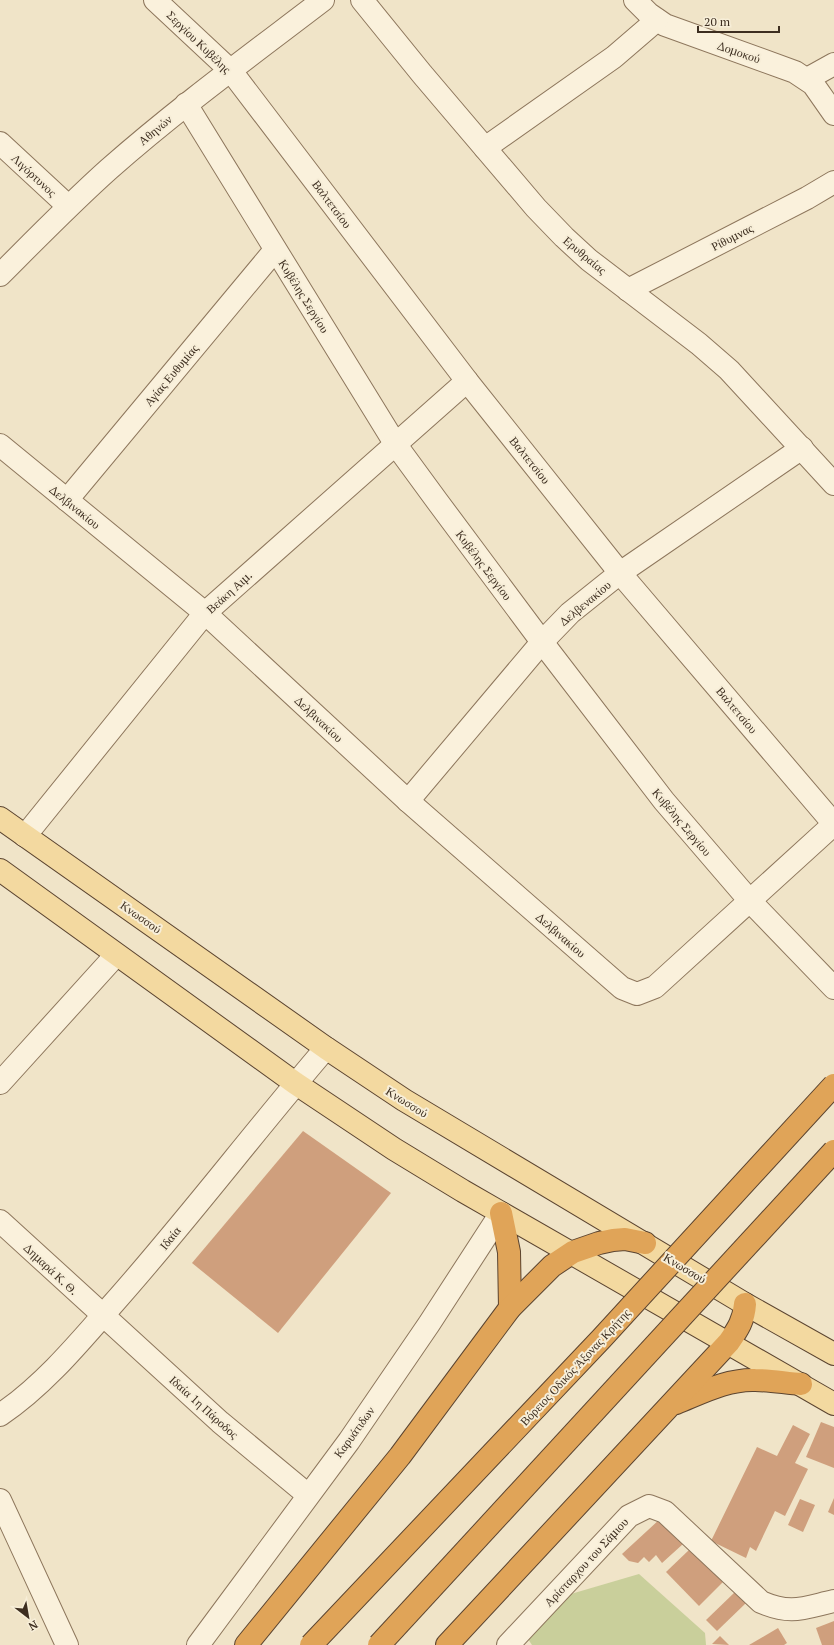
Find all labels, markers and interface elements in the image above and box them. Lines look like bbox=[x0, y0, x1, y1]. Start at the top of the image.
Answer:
street label: Σεργίου Κυβέλης bbox=[164, 7, 235, 77]
scale bar bbox=[698, 8, 779, 34]
text: 20 m bbox=[704, 14, 731, 29]
street label: Δομοκού bbox=[716, 38, 762, 66]
street label: Αθηνών bbox=[135, 111, 175, 148]
street label: Λιγόρτυνος bbox=[8, 150, 60, 200]
street label: Βαλτετσίου bbox=[309, 177, 355, 231]
street label: Ρίθυμνας bbox=[709, 220, 756, 254]
street label: Ερυθραίας bbox=[560, 233, 610, 277]
street label: Κυβέλης Σεργίου bbox=[275, 256, 333, 336]
street label: Αγίας Ευθυμίας bbox=[141, 341, 201, 409]
street label: Βαλτετσίου bbox=[506, 433, 554, 487]
street label: Δελβινακίου bbox=[47, 482, 103, 532]
street label: Κυβέλης Σεργίου bbox=[453, 527, 515, 603]
street label: Βεάκη Αιμ. bbox=[203, 567, 255, 617]
street label: Δελβενακίου bbox=[556, 577, 614, 629]
street label: Βαλτετσίου bbox=[713, 684, 761, 736]
street label: Δελβινακίου bbox=[292, 693, 346, 745]
street label: Κυβέλης Σεργίου bbox=[649, 785, 715, 859]
street label: Κνωσσού bbox=[117, 897, 165, 937]
street label: Δελβινακίου bbox=[533, 909, 589, 961]
street label: Κνωσσού bbox=[383, 1083, 431, 1121]
street label: Ιδαία bbox=[156, 1223, 184, 1253]
street label: Δημαρά Κ. Θ. bbox=[21, 1240, 81, 1298]
street label: Κνωσσού bbox=[661, 1250, 709, 1287]
street label: Βόρειος Οδικός Άξονας Κρήτης bbox=[517, 1305, 633, 1429]
street label: Ιδαία 1η Πάροδος bbox=[167, 1372, 242, 1442]
street label: Καρυάτιδων bbox=[330, 1403, 378, 1461]
street label: Αρίσταρχου του Σάμιου bbox=[541, 1514, 631, 1610]
north arrow bbox=[8, 1597, 48, 1637]
text: N bbox=[25, 1617, 40, 1634]

